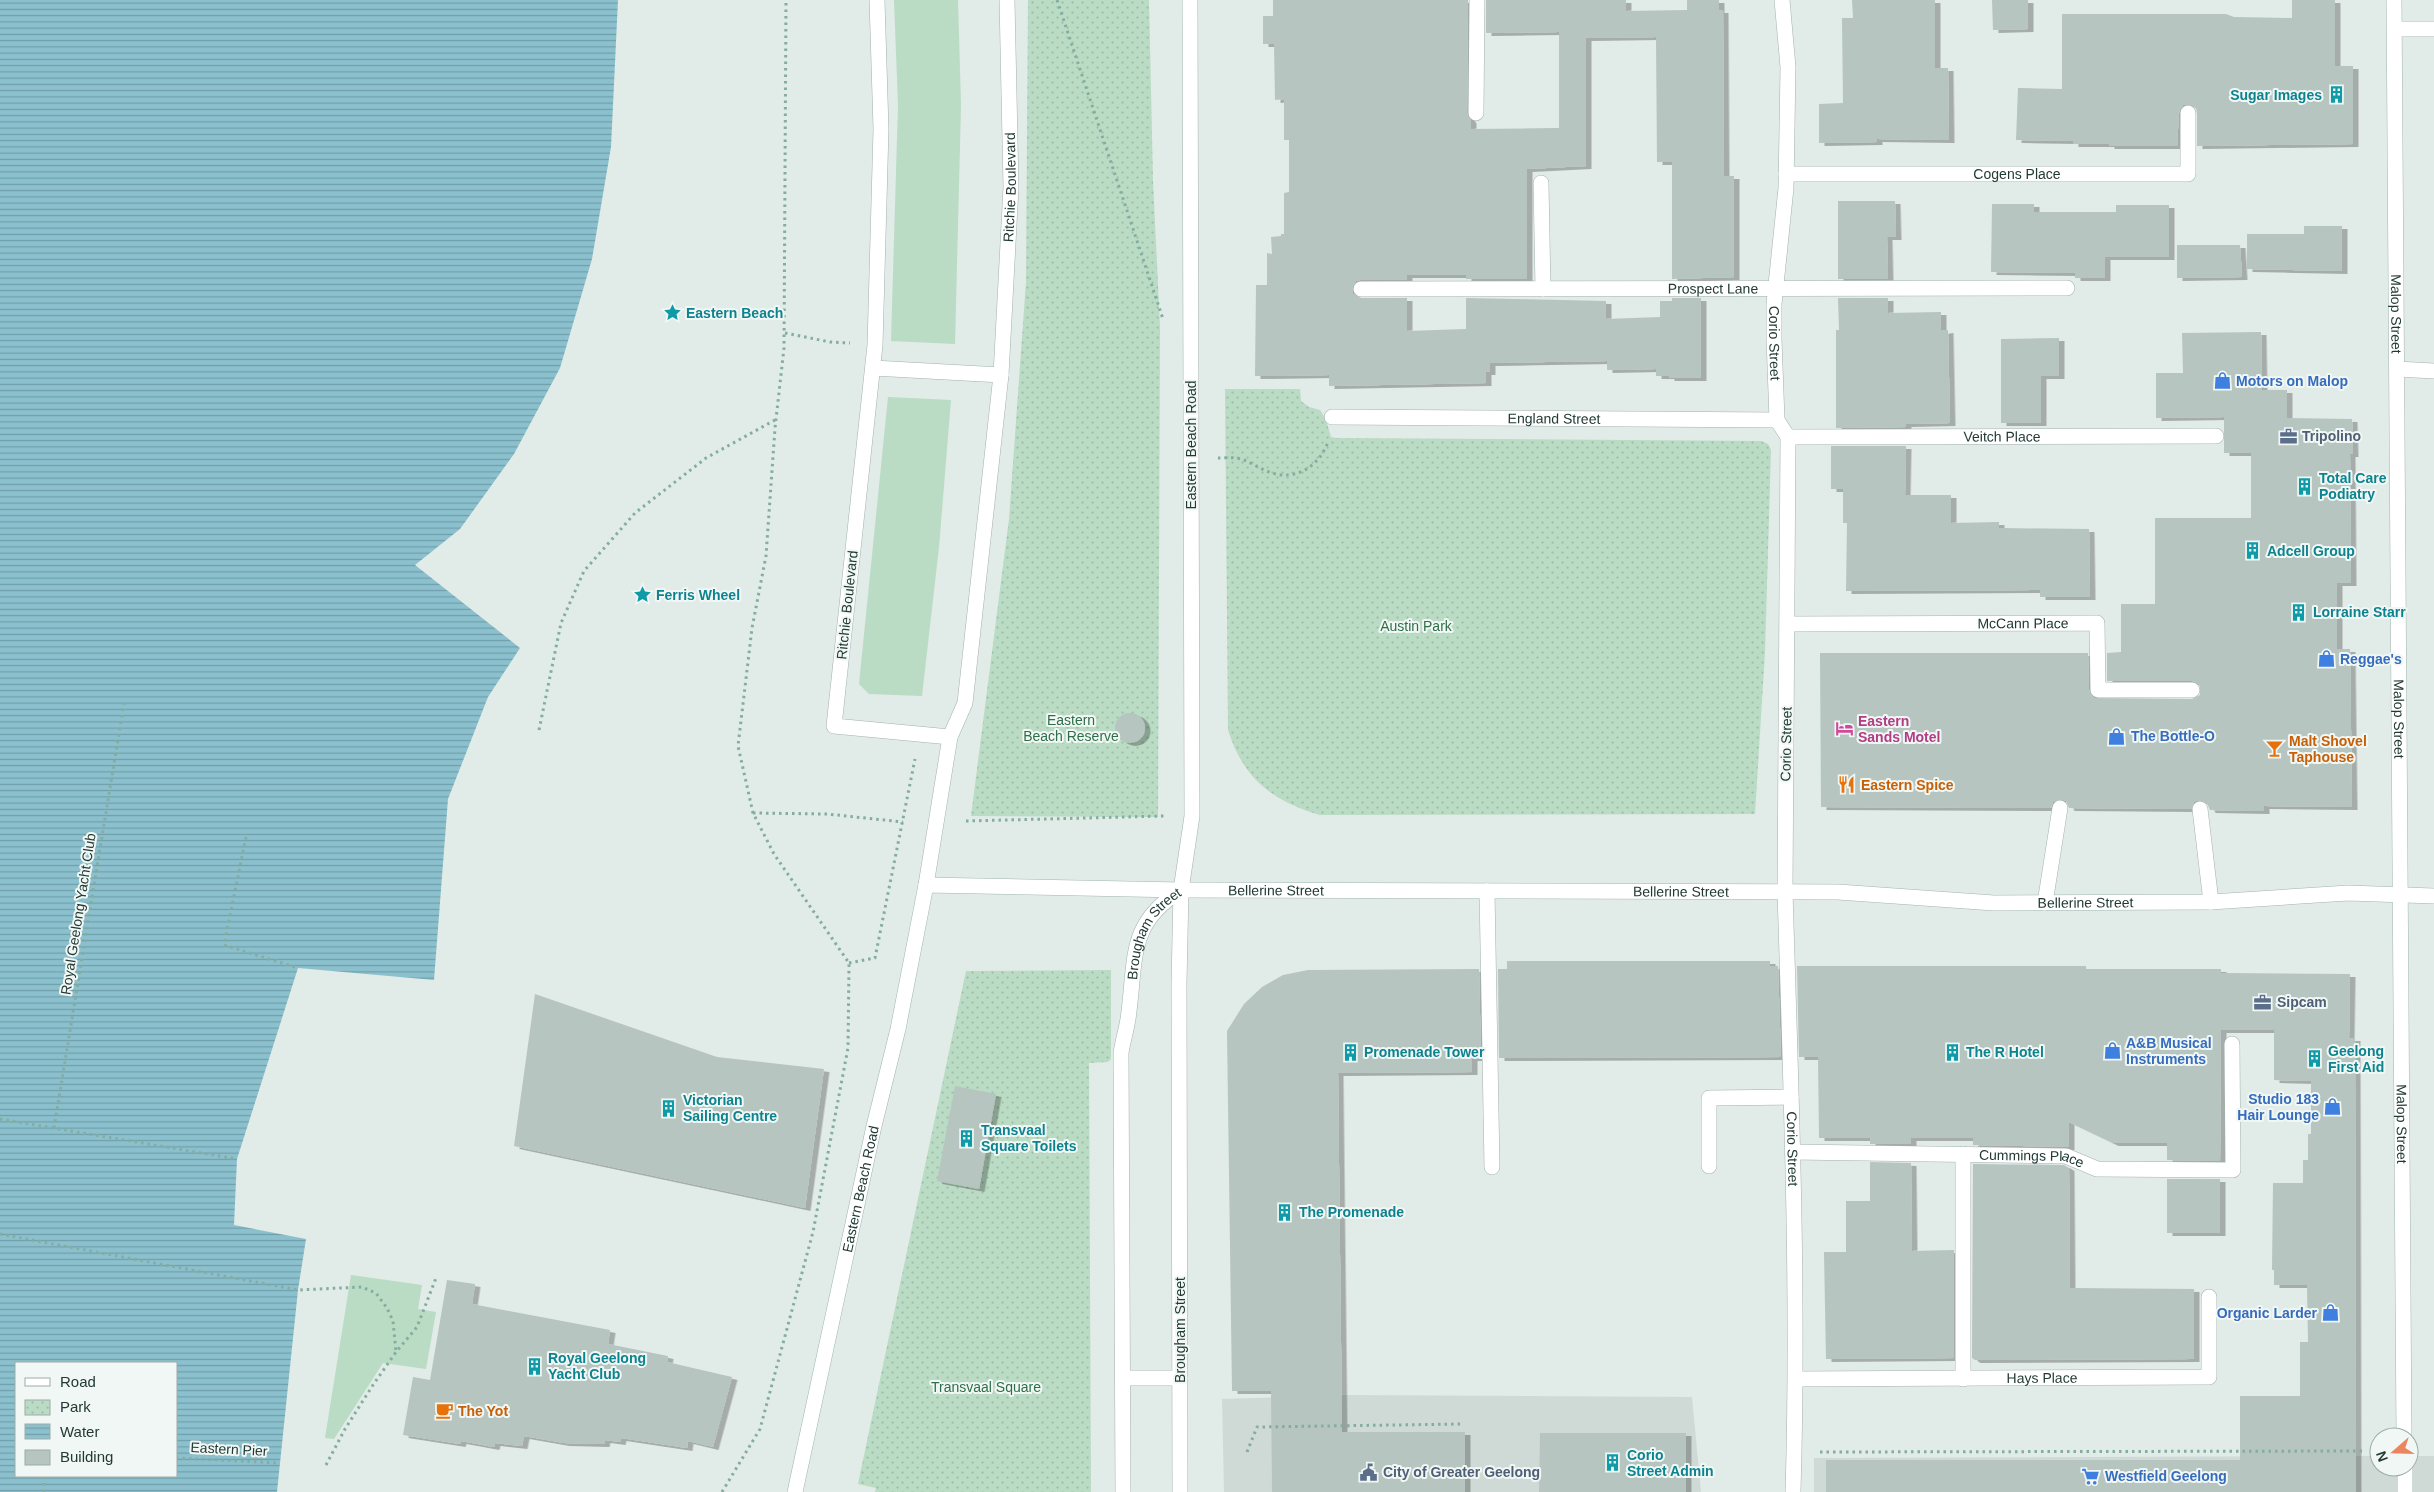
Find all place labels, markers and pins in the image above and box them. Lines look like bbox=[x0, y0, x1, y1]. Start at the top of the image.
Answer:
building icon: Sugar Images bbox=[2326, 85, 2346, 105]
place label: Sugar Images bbox=[2230, 87, 2322, 103]
place icon: Eastern Beach bbox=[662, 303, 682, 323]
place label: Eastern Beach bbox=[686, 305, 783, 321]
shop icon: Motors on Malop bbox=[2212, 371, 2232, 391]
place label: Motors on Malop bbox=[2236, 373, 2348, 389]
office icon: Tripolino bbox=[2278, 426, 2298, 446]
place label: Tripolino bbox=[2302, 428, 2361, 444]
place label: Total Care Podiatry bbox=[2319, 470, 2387, 502]
building icon: Total Care Podiatry bbox=[2295, 476, 2315, 496]
building icon: Adcell Group bbox=[2243, 541, 2263, 561]
place label: Adcell Group bbox=[2267, 543, 2355, 559]
place icon: Ferris Wheel bbox=[632, 585, 652, 605]
place label: Ferris Wheel bbox=[656, 587, 740, 603]
building icon: Lorraine Starr bbox=[2289, 602, 2309, 622]
place label: Lorraine Starr bbox=[2313, 604, 2406, 620]
shop icon: Reggae's bbox=[2316, 649, 2336, 669]
place label: Reggae's bbox=[2340, 651, 2402, 667]
place label: Eastern Sands Motel bbox=[1858, 713, 1940, 745]
hotel icon: Eastern Sands Motel bbox=[1834, 719, 1854, 739]
shop icon: The Bottle-O bbox=[2107, 726, 2127, 746]
place label: The Bottle-O bbox=[2131, 728, 2215, 744]
place label: Malt Shovel Taphouse bbox=[2289, 733, 2367, 765]
bar icon: Malt Shovel Taphouse bbox=[2265, 739, 2285, 759]
restaurant icon: Eastern Spice bbox=[1837, 775, 1857, 795]
place label: Eastern Spice bbox=[1861, 777, 1954, 793]
office icon: Sipcam bbox=[2253, 992, 2273, 1012]
place label: Sipcam bbox=[2277, 994, 2327, 1010]
place label: A&B Musical Instruments bbox=[2126, 1035, 2212, 1067]
shop icon: A&B Musical Instruments bbox=[2102, 1041, 2122, 1061]
building icon: Promenade Tower bbox=[1340, 1042, 1360, 1062]
building icon: The R Hotel bbox=[1942, 1042, 1962, 1062]
place label: Geelong First Aid bbox=[2328, 1043, 2384, 1075]
place label: Promenade Tower bbox=[1364, 1044, 1485, 1060]
place label: The R Hotel bbox=[1966, 1044, 2044, 1060]
building icon: Geelong First Aid bbox=[2304, 1049, 2324, 1069]
place label: Studio 183 Hair Lounge bbox=[2237, 1091, 2319, 1123]
place label: Victorian Sailing Centre bbox=[683, 1092, 777, 1124]
shop icon: Studio 183 Hair Lounge bbox=[2323, 1097, 2343, 1117]
building icon: Victorian Sailing Centre bbox=[659, 1098, 679, 1118]
place label: Transvaal Square Toilets bbox=[981, 1122, 1077, 1154]
building icon: Transvaal Square Toilets bbox=[957, 1128, 977, 1148]
building icon: The Promenade bbox=[1275, 1202, 1295, 1222]
place label: The Promenade bbox=[1299, 1204, 1404, 1220]
shop icon: Organic Larder bbox=[2321, 1303, 2341, 1323]
place label: Organic Larder bbox=[2217, 1305, 2318, 1321]
place label: Royal Geelong Yacht Club bbox=[548, 1350, 646, 1382]
building icon: Royal Geelong Yacht Club bbox=[524, 1356, 544, 1376]
cafe icon: The Yot bbox=[434, 1401, 454, 1421]
place label: The Yot bbox=[458, 1403, 508, 1419]
place label: Corio Street Admin bbox=[1627, 1447, 1714, 1479]
building icon: Corio Street Admin bbox=[1603, 1453, 1623, 1473]
public building icon: City of Greater Geelong bbox=[1359, 1462, 1379, 1482]
place label: City of Greater Geelong bbox=[1383, 1464, 1540, 1480]
supermarket icon: Westfield Geelong bbox=[2081, 1466, 2101, 1486]
place label: Westfield Geelong bbox=[2105, 1468, 2227, 1484]

